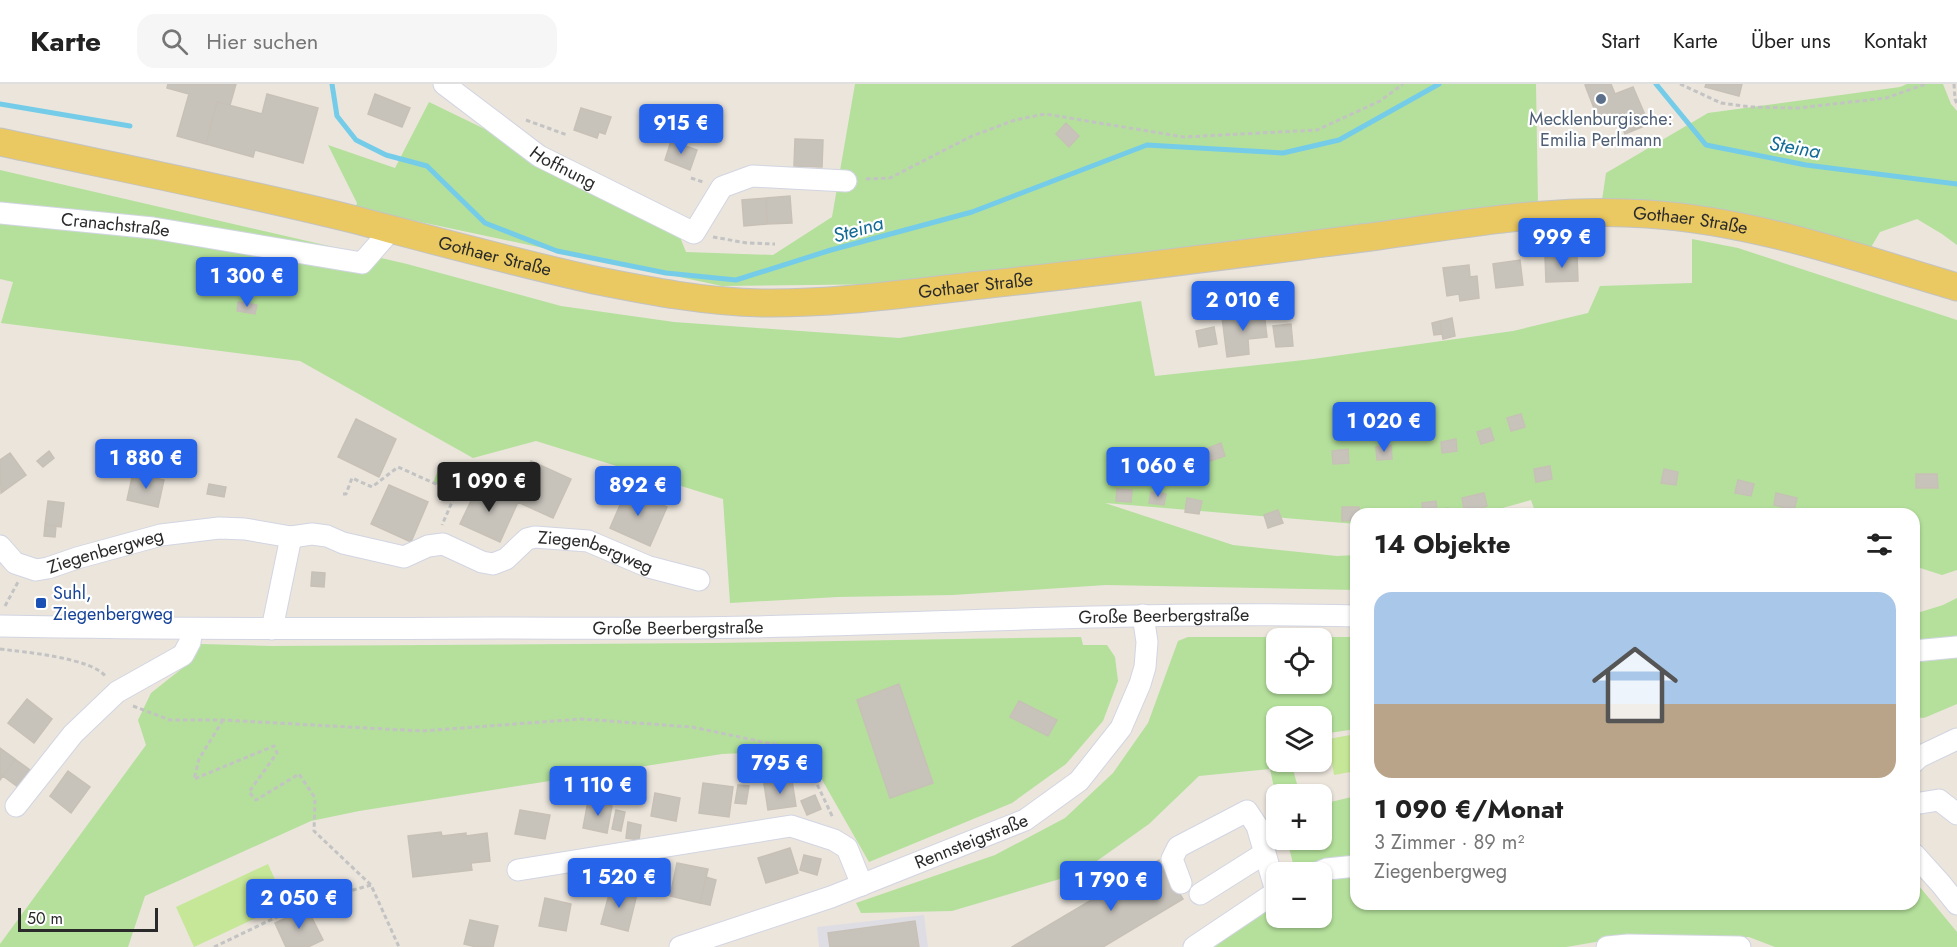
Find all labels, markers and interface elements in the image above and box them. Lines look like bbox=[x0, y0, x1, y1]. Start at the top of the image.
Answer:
search box bbox=[137, 14, 557, 68]
text: Karte bbox=[30, 21, 101, 62]
icon: search bbox=[158, 25, 191, 58]
text: Hier suchen bbox=[206, 25, 318, 57]
text: Start bbox=[1601, 26, 1640, 56]
text: Karte bbox=[1673, 26, 1718, 56]
text: Über uns bbox=[1751, 26, 1831, 56]
text: Kontakt bbox=[1864, 26, 1927, 56]
marker: Mecklenburgische: Emilia Perlmann bbox=[1594, 92, 1608, 106]
pin: 915 € bbox=[639, 104, 723, 155]
place label: Mecklenburgische: Emilia Perlmann bbox=[1529, 106, 1673, 153]
text: 915 € bbox=[653, 109, 709, 138]
water label: Steina bbox=[1767, 129, 1823, 166]
street label: Hoffnung bbox=[524, 140, 601, 196]
street label: Gothaer Straße bbox=[1632, 200, 1750, 241]
street label: Cranachstraße bbox=[60, 206, 172, 244]
water label: Steina bbox=[829, 208, 887, 251]
pin: 999 € bbox=[1520, 218, 1604, 269]
text: 999 € bbox=[1532, 223, 1592, 252]
street label: Gothaer Straße bbox=[436, 229, 554, 283]
pin: 1 300 € bbox=[192, 257, 302, 308]
text: 1 300 € bbox=[210, 262, 284, 291]
street label: Gothaer Straße bbox=[917, 266, 1034, 305]
pin: 2 010 € bbox=[1188, 281, 1298, 332]
text: 2 010 € bbox=[1206, 286, 1280, 315]
pin: 1 020 € bbox=[1329, 402, 1439, 453]
text: 1 020 € bbox=[1347, 407, 1421, 436]
pin: 1 880 € bbox=[91, 439, 201, 490]
text: 1 880 € bbox=[109, 444, 183, 473]
pin: 1 060 € bbox=[1103, 447, 1213, 498]
text: 1 060 € bbox=[1120, 452, 1196, 481]
pin: 1 090 € bbox=[434, 462, 544, 513]
pin: 892 € bbox=[596, 466, 680, 517]
text: 1 090 € bbox=[451, 467, 527, 496]
text: 892 € bbox=[609, 471, 667, 500]
street label: Ziegenbergweg bbox=[44, 522, 167, 580]
street label: Ziegenbergweg bbox=[537, 524, 657, 580]
text: 14 Objekte bbox=[1374, 525, 1511, 563]
icon: filters bbox=[1863, 528, 1896, 561]
place label: Suhl, Ziegenbergweg bbox=[53, 580, 173, 627]
marker: Suhl, Ziegenbergweg bbox=[34, 596, 48, 610]
street label: Große Beerbergstraße bbox=[1078, 602, 1249, 630]
street label: Große Beerbergstraße bbox=[593, 614, 764, 641]
map controls bbox=[1266, 628, 1332, 928]
button: locate bbox=[1266, 628, 1332, 694]
icon: home bbox=[1581, 631, 1689, 739]
button: layers bbox=[1266, 706, 1332, 772]
pin: 795 € bbox=[738, 744, 822, 795]
text: 795 € bbox=[751, 749, 809, 778]
pin: 1 110 € bbox=[543, 766, 653, 817]
text: 1 110 € bbox=[564, 771, 632, 800]
button: + bbox=[1266, 784, 1332, 850]
text: 1 090 €/Monat bbox=[1374, 790, 1563, 828]
street label: Rennsteigstraße bbox=[911, 807, 1032, 876]
text: 3 Zimmer · 89 m² bbox=[1374, 828, 1524, 857]
text: Ziegenbergweg bbox=[1374, 857, 1507, 886]
pin: 1 520 € bbox=[564, 858, 674, 909]
pin: 1 790 € bbox=[1056, 861, 1166, 912]
button: − bbox=[1266, 862, 1332, 928]
text: 1 520 € bbox=[582, 863, 656, 892]
text: 1 790 € bbox=[1074, 866, 1148, 895]
pin: 2 050 € bbox=[244, 879, 354, 930]
text: 2 050 € bbox=[260, 884, 338, 913]
scale bar bbox=[18, 905, 158, 932]
text: 50 m bbox=[27, 907, 63, 930]

